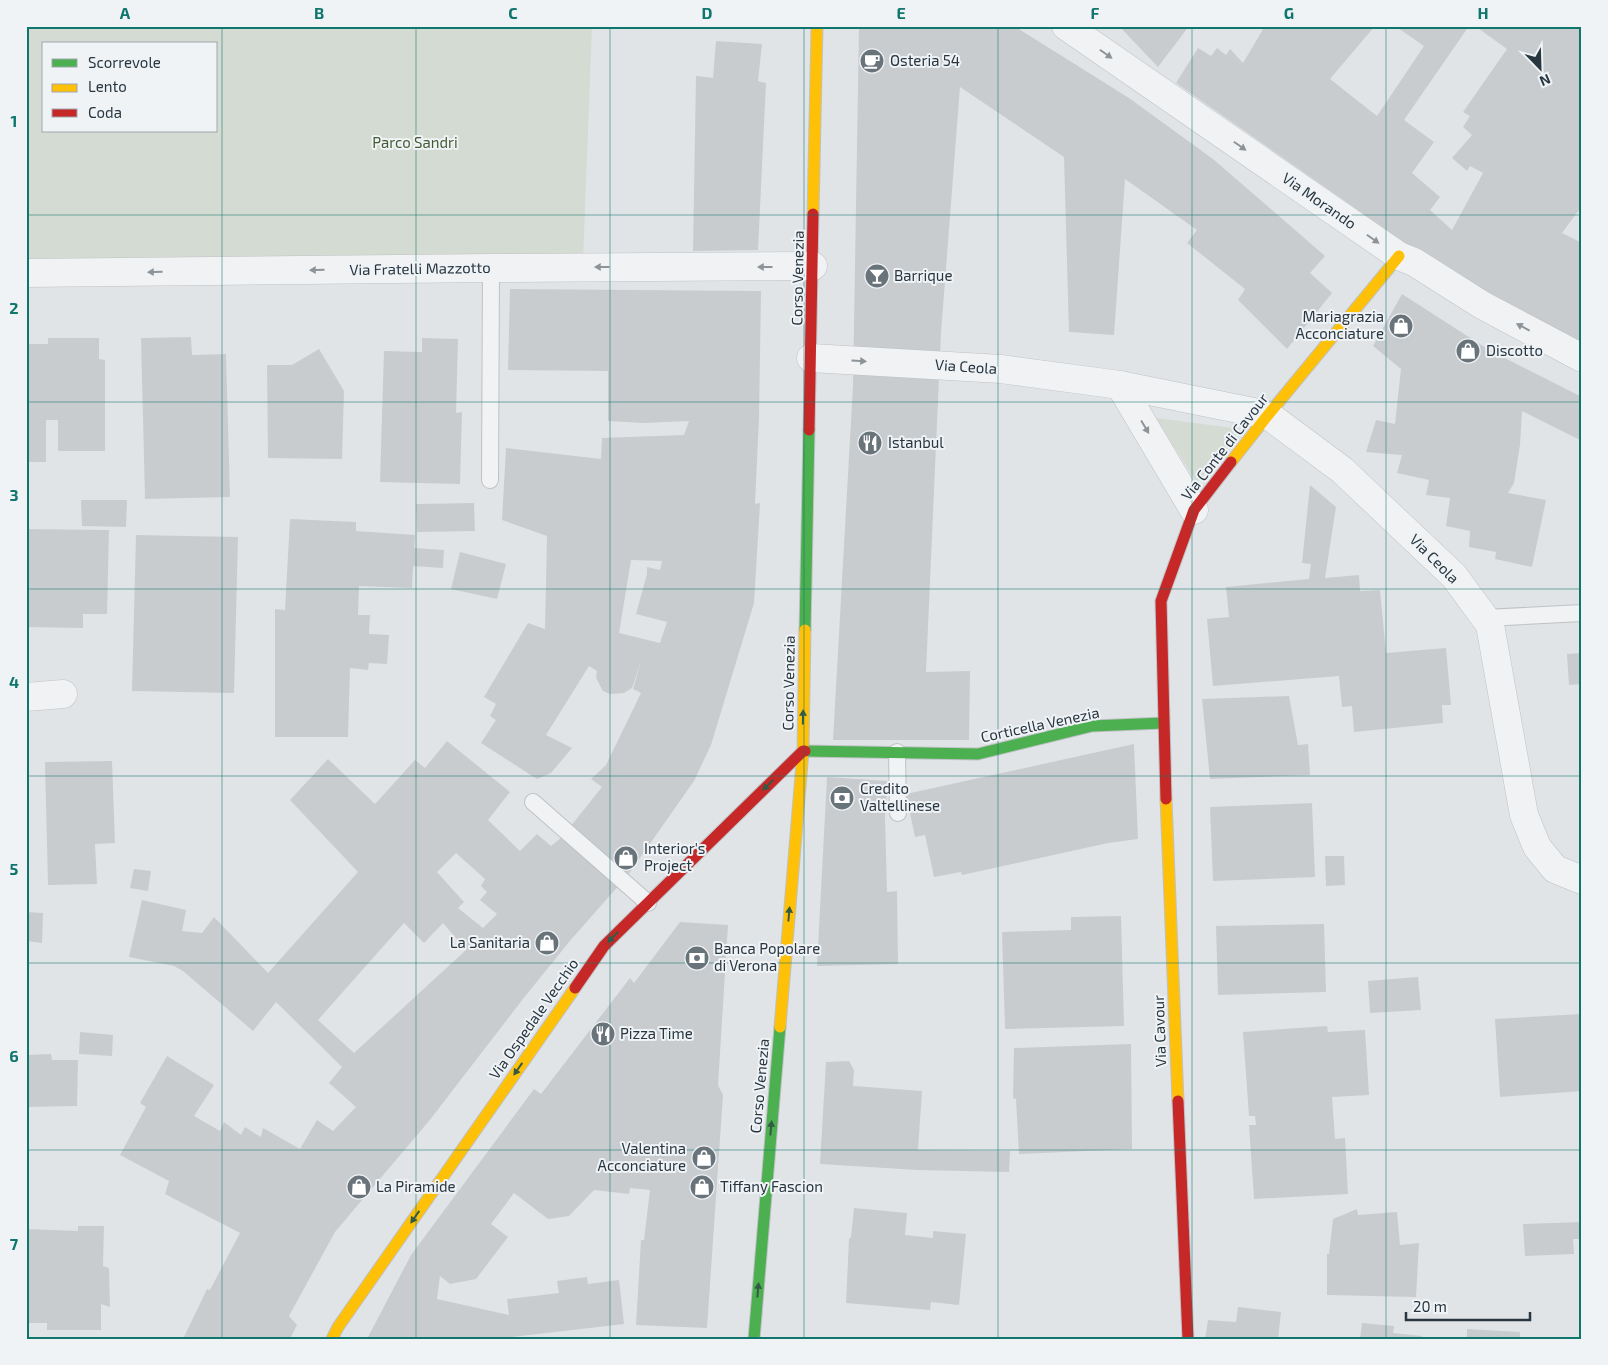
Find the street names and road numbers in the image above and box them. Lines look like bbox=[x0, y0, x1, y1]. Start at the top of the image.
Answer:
street label: Via Morando bbox=[1279, 168, 1360, 232]
street label: Corso Venezia bbox=[787, 230, 807, 326]
street label: Via Fratelli Mazzotto bbox=[349, 258, 491, 278]
street label: Via Ceola bbox=[934, 355, 998, 377]
street label: Via Conte di Cavour bbox=[1177, 389, 1272, 503]
street label: Via Ceola bbox=[1406, 530, 1463, 587]
street label: Corso Venezia bbox=[778, 635, 798, 731]
street label: Corticella Venezia bbox=[979, 703, 1101, 745]
street label: Via Ospedale Vecchio bbox=[485, 955, 582, 1082]
street label: Via Cavour bbox=[1149, 995, 1169, 1067]
street label: Corso Venezia bbox=[746, 1038, 772, 1134]

